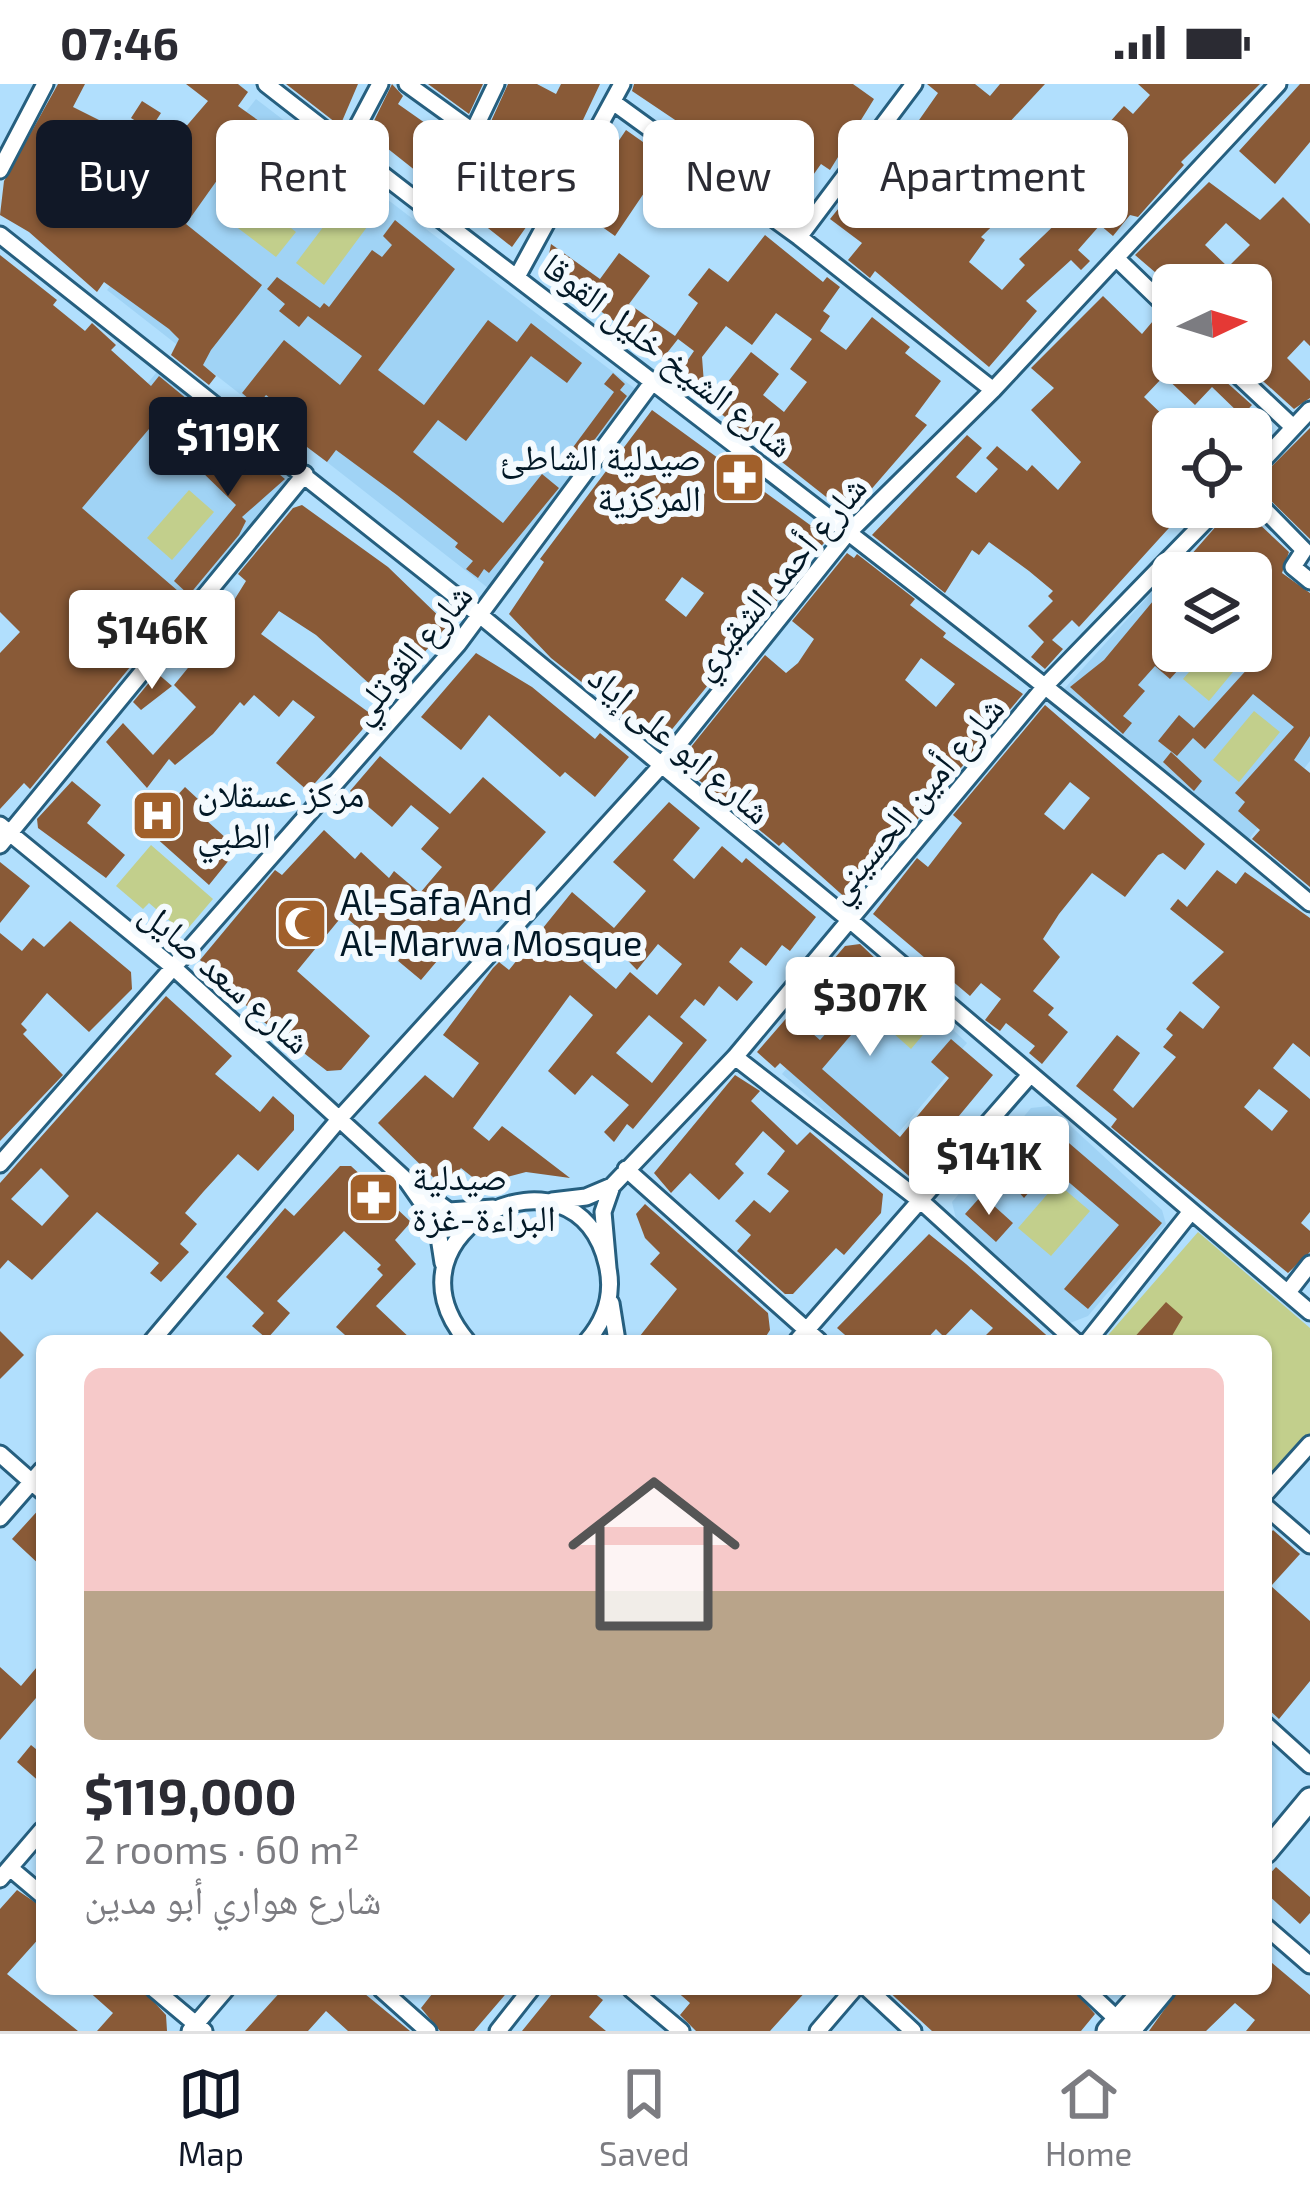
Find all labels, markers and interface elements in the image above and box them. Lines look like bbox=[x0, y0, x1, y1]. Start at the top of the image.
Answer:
text: 07:46 bbox=[60, 15, 179, 69]
chip: Buy bbox=[36, 120, 192, 228]
chip: Rent bbox=[216, 120, 389, 228]
chip: Filters bbox=[413, 120, 619, 228]
chip: New bbox=[643, 120, 814, 228]
chip: Apartment bbox=[838, 120, 1128, 228]
street label: شارع الشيخ خليل القوقا bbox=[533, 242, 803, 468]
north arrow bbox=[1152, 264, 1272, 384]
map controls bbox=[1152, 264, 1272, 672]
pin: $119K bbox=[144, 397, 312, 499]
button: locate bbox=[1152, 408, 1272, 528]
text: $119K bbox=[176, 412, 280, 459]
place label: صيدلية الشاطئ المركزية bbox=[500, 434, 701, 519]
pharmacy icon: صيدلية الشاطئ المركزية bbox=[712, 450, 768, 506]
street label: شارع أحمد الشقيري bbox=[680, 466, 881, 692]
button: layers bbox=[1152, 552, 1272, 672]
street label: شارع القوتلي bbox=[338, 573, 487, 737]
pin: $146K bbox=[68, 590, 236, 692]
text: $146K bbox=[96, 605, 208, 652]
street label: شارع ابو على إياد bbox=[579, 654, 781, 834]
street label: شارع أمين الحسيني bbox=[814, 686, 1019, 916]
place label: مركز عسقلان الطبي bbox=[197, 771, 365, 864]
hospital icon: مركز عسقلان الطبي bbox=[130, 787, 186, 843]
place label: Al-Safa And Al-Marwa Mosque bbox=[340, 879, 642, 963]
street label: شارع سعد صايل bbox=[131, 890, 321, 1064]
mosque icon: Al-Safa And Al-Marwa Mosque bbox=[273, 895, 329, 951]
pin: $307K bbox=[786, 957, 954, 1059]
text: $307K bbox=[813, 972, 927, 1019]
pin: $141K bbox=[905, 1116, 1073, 1218]
text: $141K bbox=[936, 1131, 1042, 1178]
place label: صيدلية البراءة-غزة bbox=[412, 1154, 556, 1239]
pharmacy icon: صيدلية البراءة-غزة bbox=[345, 1170, 401, 1226]
icon: home bbox=[546, 1446, 762, 1662]
text: $119,000 bbox=[84, 1764, 297, 1825]
text: 2 rooms · 60 m² bbox=[84, 1825, 359, 1872]
text: شارع هواري أبو مدين bbox=[84, 1875, 381, 1922]
tab: Map bbox=[178, 2061, 244, 2173]
tab: Saved bbox=[599, 2061, 690, 2173]
tab: Home bbox=[1045, 2061, 1132, 2173]

